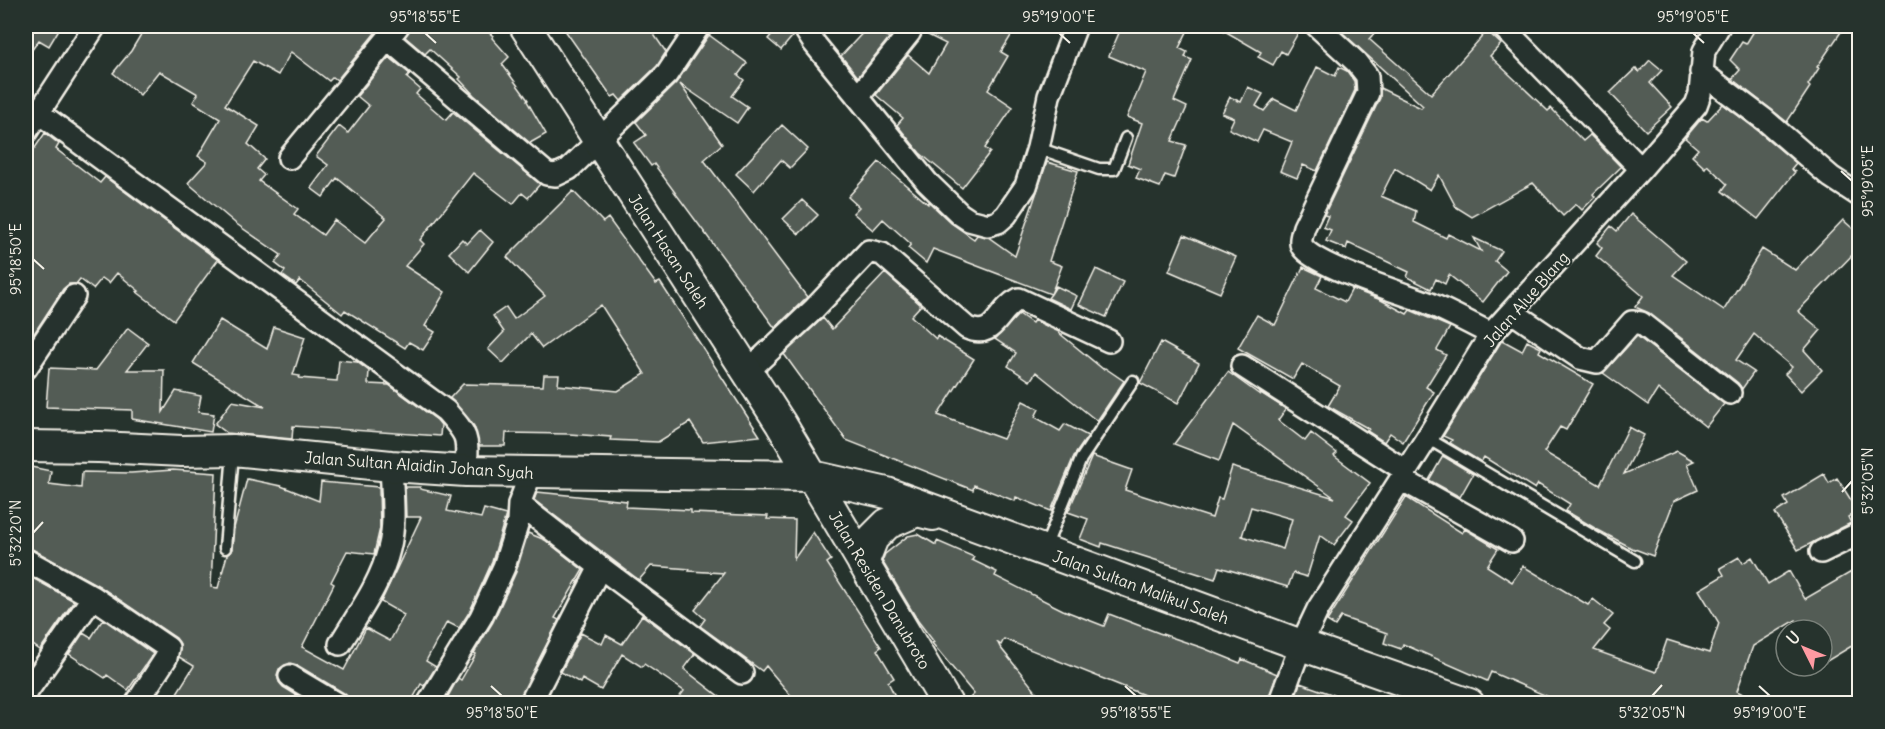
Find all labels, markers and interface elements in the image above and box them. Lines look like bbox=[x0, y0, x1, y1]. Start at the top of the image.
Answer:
text: 95°18'55"E bbox=[390, 7, 461, 26]
text: 95°19'00"E bbox=[1022, 7, 1096, 26]
text: 95°19'05"E bbox=[1657, 7, 1729, 26]
text: 95°19'05"E bbox=[1858, 145, 1877, 217]
street label: Jalan Hasan Saleh bbox=[625, 190, 713, 312]
text: 95°18'50"E bbox=[6, 223, 25, 295]
street label: Jalan Alue Blang bbox=[1479, 247, 1573, 351]
street label: Jalan Sultan Alaidin Johan Syah bbox=[304, 447, 534, 483]
text: 5°32'05"N bbox=[1858, 447, 1877, 515]
text: 5°32'20"N bbox=[6, 500, 25, 566]
street label: Jalan Residen Danubroto bbox=[825, 507, 935, 673]
street label: Jalan Sultan Malikul Saleh bbox=[1050, 546, 1232, 628]
north arrow bbox=[1774, 618, 1834, 678]
text: U bbox=[1782, 627, 1804, 649]
text: 95°18'50"E bbox=[466, 703, 538, 722]
text: 95°18'55"E bbox=[1101, 703, 1172, 722]
text: 5°32'05"N bbox=[1618, 703, 1686, 722]
text: 95°19'00"E bbox=[1733, 703, 1807, 722]

